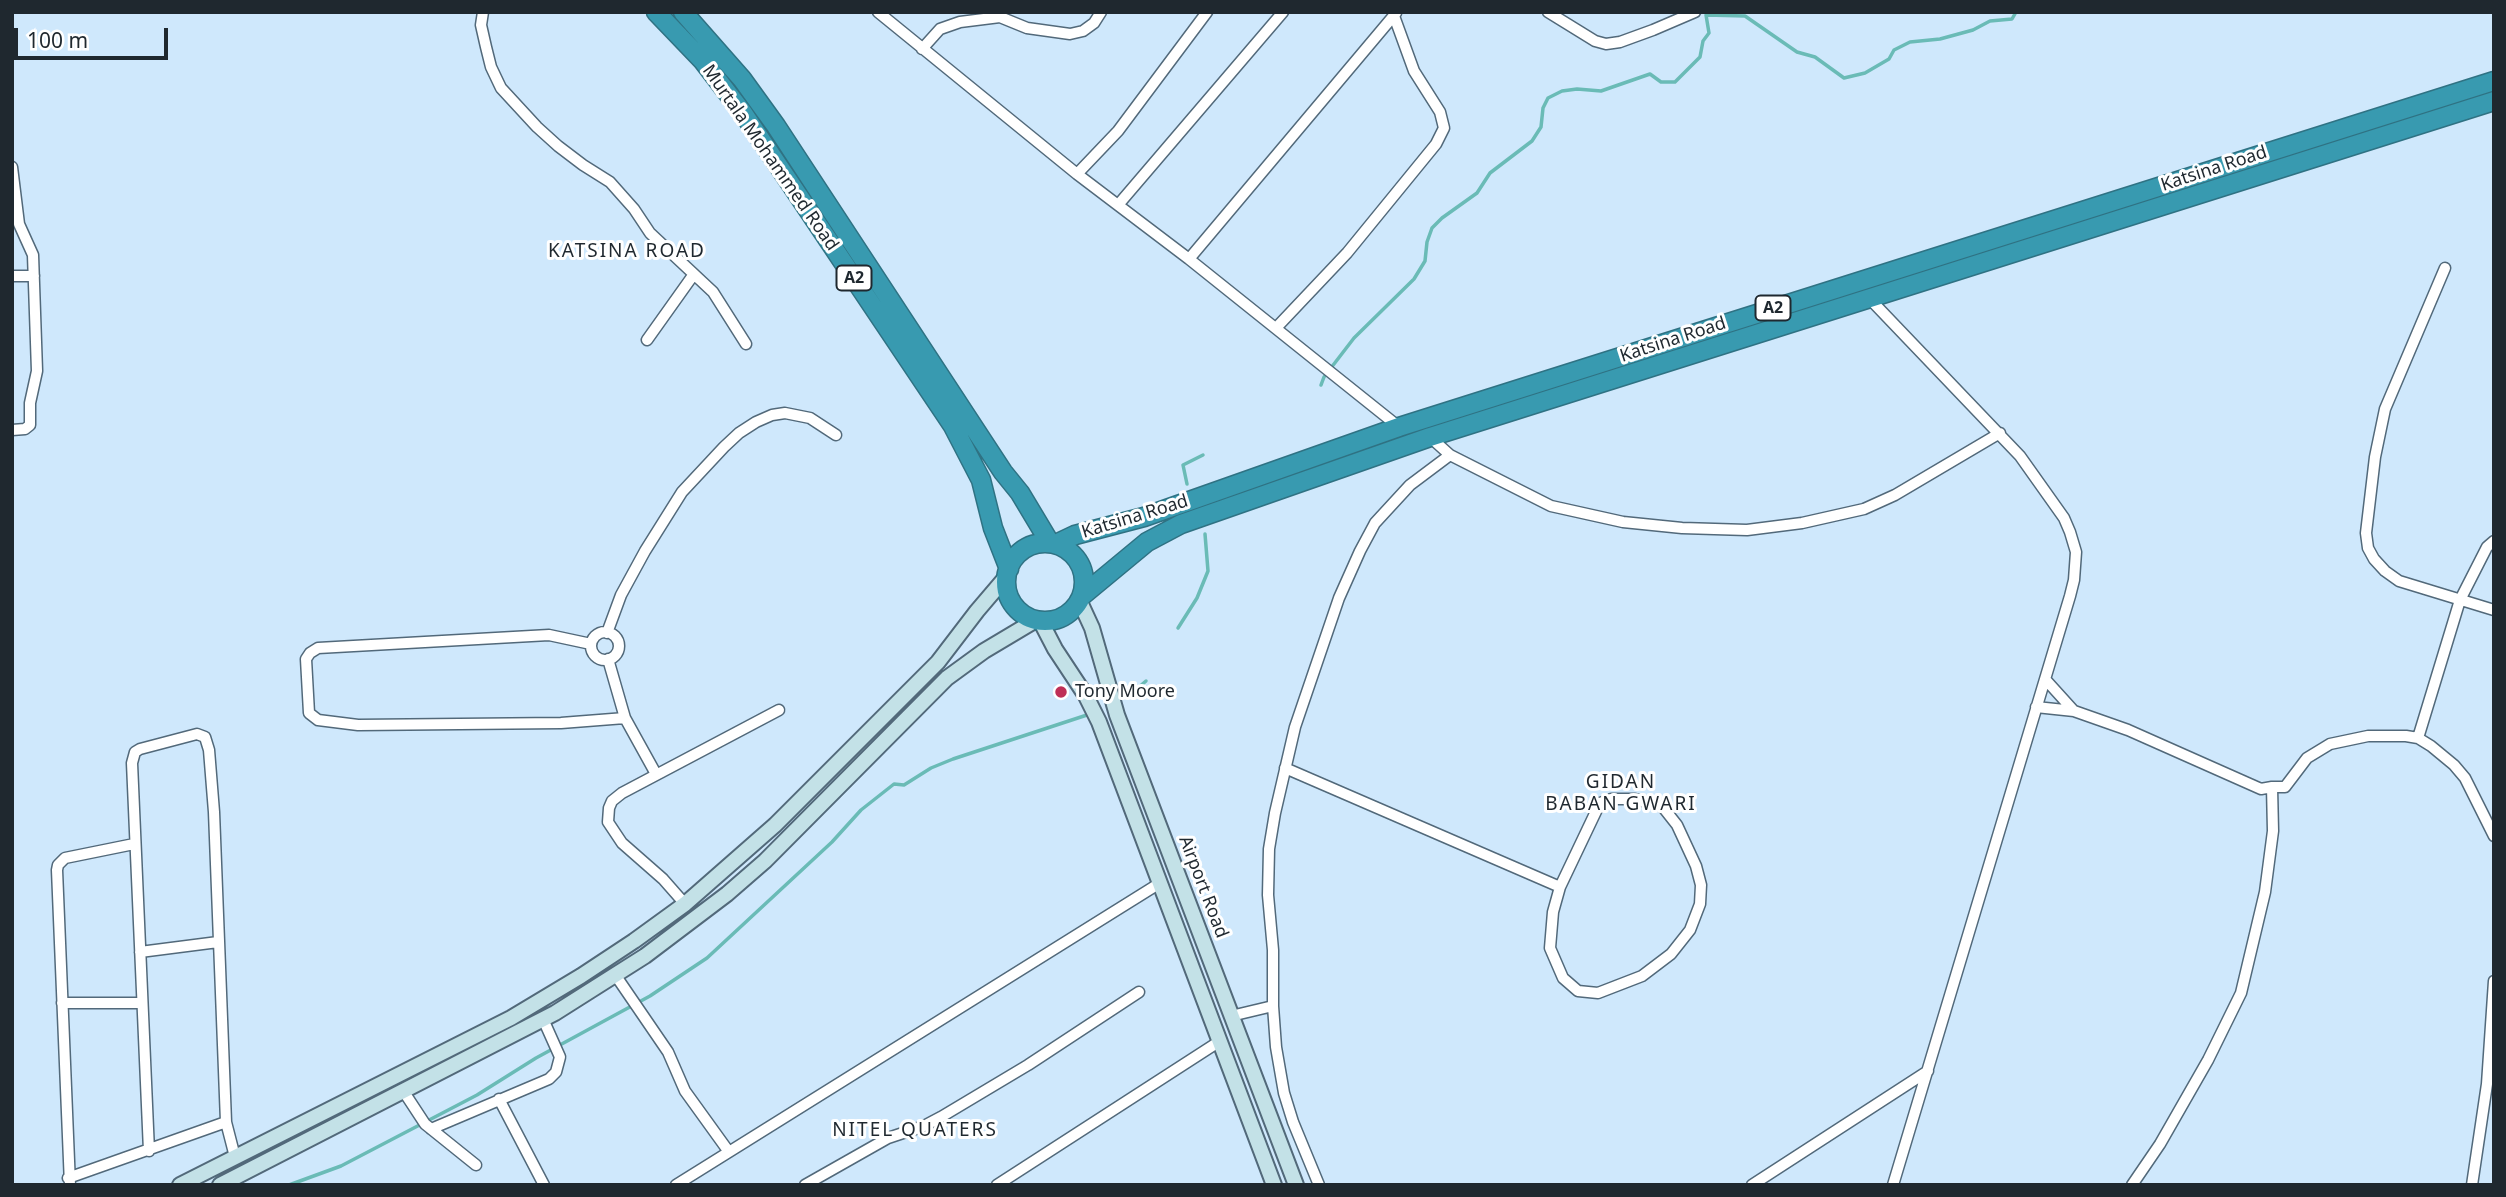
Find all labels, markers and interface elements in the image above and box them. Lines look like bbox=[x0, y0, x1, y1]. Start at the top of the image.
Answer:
scale bar bbox=[18, 14, 172, 58]
text: 100 m bbox=[27, 26, 88, 54]
street label: Murtala Mohammed Road bbox=[697, 61, 843, 255]
street label: Katsina Road bbox=[2158, 142, 2270, 196]
district label: KATSINA ROAD bbox=[550, 241, 704, 263]
road number: A2 bbox=[836, 266, 872, 290]
road number: A2 bbox=[1756, 296, 1790, 320]
street label: Katsina Road bbox=[1617, 313, 1729, 367]
street label: Katsina Road bbox=[1079, 491, 1191, 543]
place label: Tony Moore bbox=[1075, 681, 1175, 703]
marker: Tony Moore bbox=[1053, 684, 1069, 700]
district label: GIDAN BABAN GWARI bbox=[1547, 772, 1695, 816]
street label: Airport Road bbox=[1174, 833, 1232, 941]
district label: NITEL QUATERS bbox=[834, 1120, 996, 1142]

